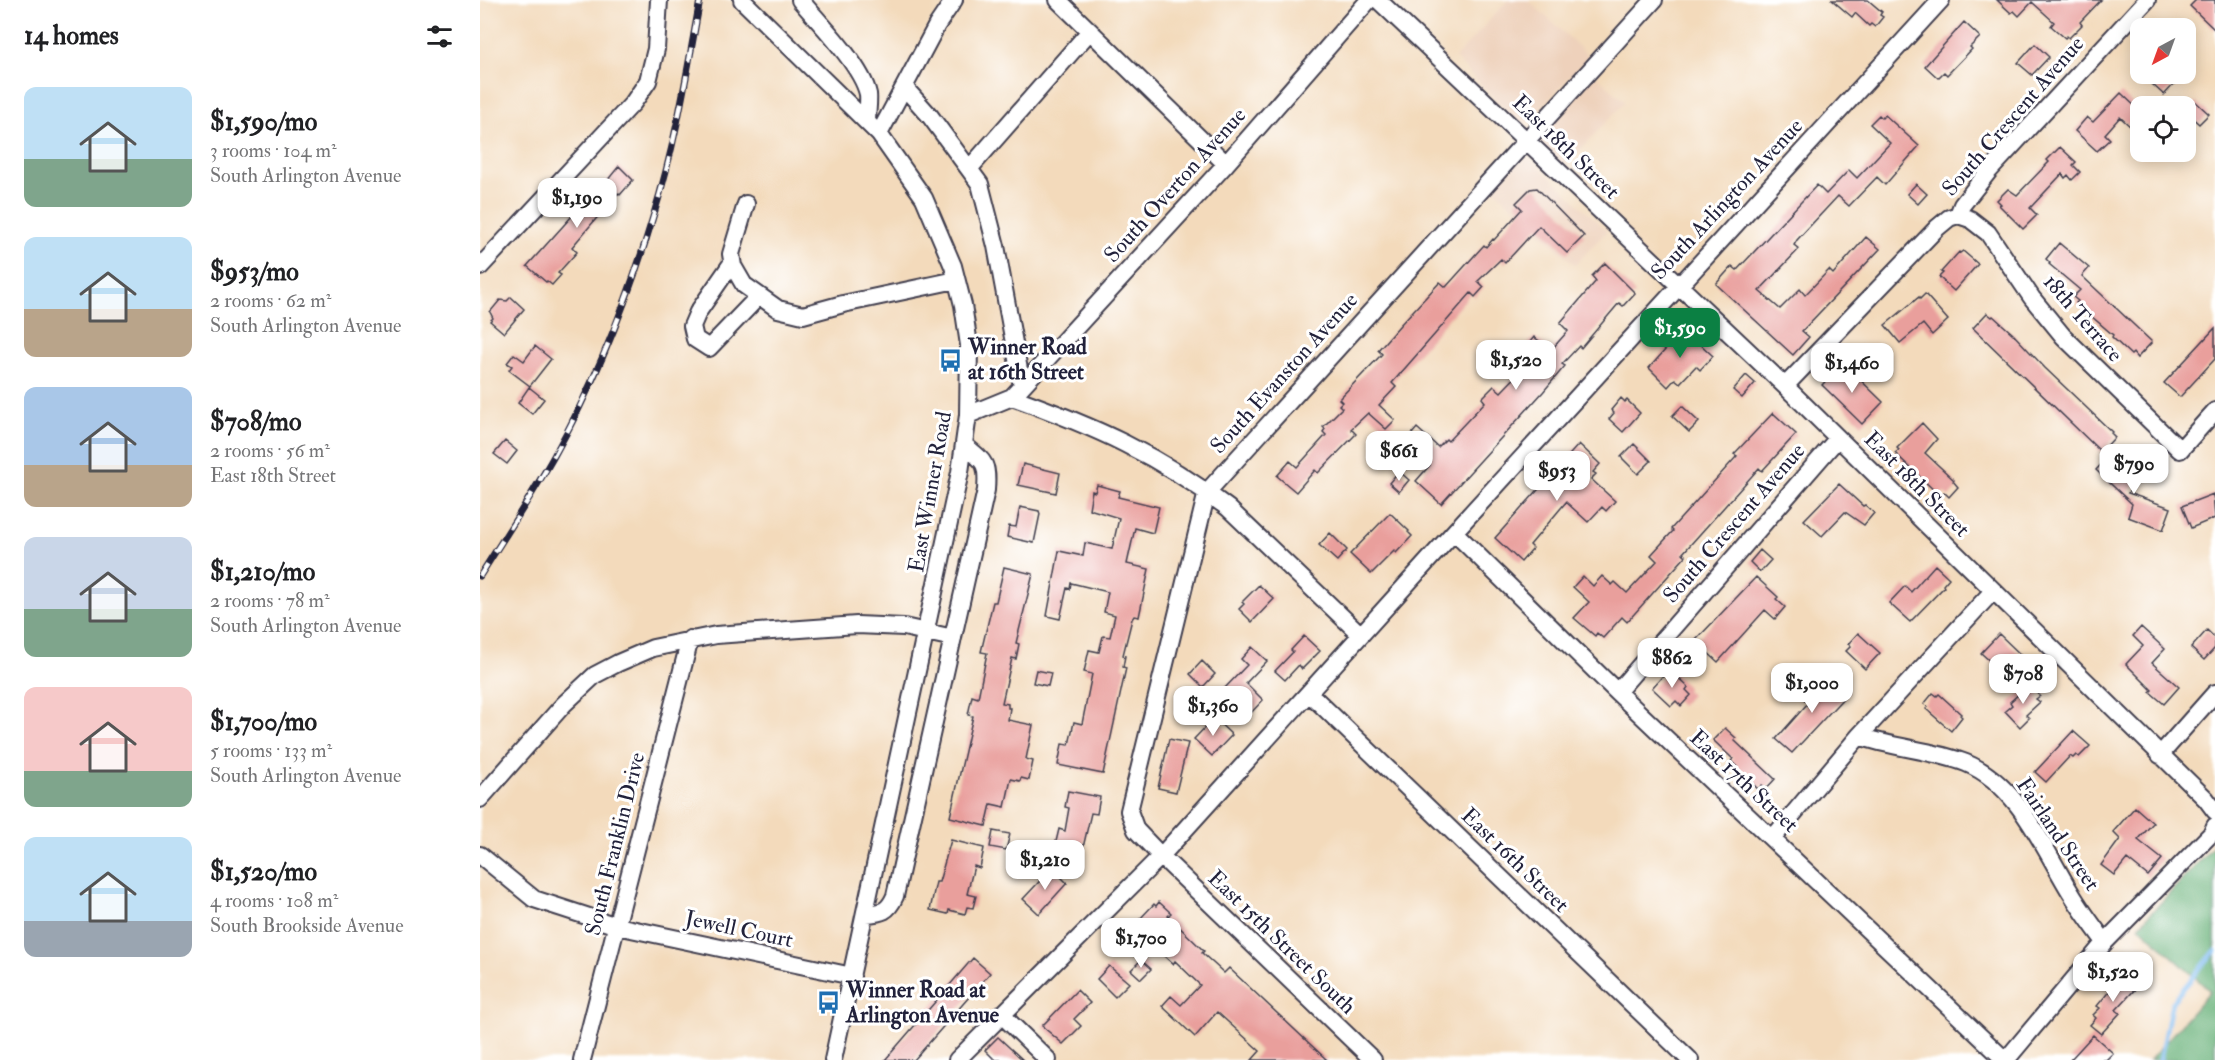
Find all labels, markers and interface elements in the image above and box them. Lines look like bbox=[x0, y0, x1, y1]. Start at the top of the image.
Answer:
north arrow bbox=[2130, 18, 2196, 84]
map controls bbox=[2130, 18, 2196, 162]
text: 14 homes bbox=[24, 20, 119, 52]
icon: filters bbox=[423, 20, 456, 53]
street label: South Crescent Avenue bbox=[1936, 30, 2090, 202]
street label: East 18th Street bbox=[1506, 89, 1626, 205]
button: locate bbox=[2130, 96, 2196, 162]
street label: South Overton Avenue bbox=[1098, 102, 1252, 268]
text: $1,590/mo bbox=[210, 106, 317, 138]
icon: home bbox=[72, 111, 144, 183]
street label: South Arlington Avenue bbox=[1645, 112, 1809, 286]
text: 3 rooms · 104 m² bbox=[210, 138, 337, 163]
text: South Arlington Avenue bbox=[210, 163, 401, 188]
pin: $1,190 bbox=[528, 178, 626, 229]
text: $1,190 bbox=[552, 185, 602, 210]
text: $953/mo bbox=[210, 256, 299, 288]
icon: home bbox=[72, 261, 144, 333]
street label: 18th Terrace bbox=[2037, 268, 2129, 368]
street label: South Evanston Avenue bbox=[1204, 287, 1364, 459]
text: 2 rooms · 62 m² bbox=[210, 288, 331, 313]
pin: $1,590 bbox=[1631, 308, 1729, 359]
text: South Arlington Avenue bbox=[210, 313, 401, 338]
text: $1,590 bbox=[1654, 315, 1706, 340]
place label: Winner Road at 16th Street bbox=[967, 333, 1087, 386]
pin: $1,520 bbox=[1467, 340, 1565, 391]
pin: $1,460 bbox=[1803, 343, 1901, 394]
bus stop icon: Winner Road at 16th Street bbox=[937, 347, 963, 373]
text: $1,520 bbox=[1490, 347, 1542, 372]
text: $1,460 bbox=[1825, 350, 1879, 375]
text: $708/mo bbox=[210, 406, 301, 438]
street label: East Winner Road bbox=[902, 409, 958, 575]
icon: home bbox=[72, 411, 144, 483]
street label: East 18th Street bbox=[1858, 425, 1976, 543]
pin: $661 bbox=[1363, 431, 1435, 482]
street label: South Crescent Avenue bbox=[1657, 437, 1811, 609]
text: 2 rooms · 56 m² bbox=[210, 438, 330, 463]
text: $661 bbox=[1380, 438, 1418, 463]
pin: $790 bbox=[2098, 444, 2170, 495]
pin: $953 bbox=[1521, 451, 1593, 502]
text: $790 bbox=[2113, 451, 2155, 476]
text: $953 bbox=[1538, 458, 1576, 483]
text: East 18th Street bbox=[210, 463, 336, 488]
text: $1,210/mo bbox=[210, 556, 315, 588]
icon: home bbox=[72, 561, 144, 633]
text: 2 rooms · 78 m² bbox=[210, 588, 330, 613]
text: South Arlington Avenue bbox=[210, 613, 401, 638]
pin: $862 bbox=[1636, 638, 1708, 689]
text: $862 bbox=[1652, 645, 1692, 670]
pin: $708 bbox=[1987, 654, 2059, 705]
text: $708 bbox=[2003, 661, 2043, 686]
pin: $1,000 bbox=[1763, 663, 1861, 714]
text: $1,000 bbox=[1785, 670, 1839, 695]
pin: $1,360 bbox=[1164, 686, 1262, 737]
text: $1,360 bbox=[1187, 693, 1239, 718]
text: $1,700/mo bbox=[210, 706, 317, 738]
icon: home bbox=[72, 711, 144, 783]
street label: East 17th Street bbox=[1684, 724, 1804, 838]
text: 5 rooms · 133 m² bbox=[210, 738, 332, 763]
street label: South Franklin Drive bbox=[579, 750, 651, 938]
text: South Arlington Avenue bbox=[210, 763, 401, 788]
street label: Fairland Street bbox=[2010, 772, 2106, 896]
street label: East 16th Street bbox=[1455, 802, 1575, 918]
pin: $1,210 bbox=[996, 840, 1094, 891]
text: $1,210 bbox=[1020, 847, 1070, 872]
text: $1,520/mo bbox=[210, 856, 317, 888]
icon: home bbox=[72, 861, 144, 933]
street label: East 15th Street South bbox=[1202, 864, 1362, 1020]
text: 4 rooms · 108 m² bbox=[210, 888, 338, 913]
street label: Jewell Court bbox=[681, 904, 796, 954]
text: South Brookside Avenue bbox=[210, 913, 404, 938]
pin: $1,700 bbox=[1092, 918, 1190, 969]
text: $1,700 bbox=[1115, 925, 1167, 950]
pin: $1,520 bbox=[2064, 952, 2162, 1003]
text: $1,520 bbox=[2087, 959, 2139, 984]
place label: Winner Road at Arlington Avenue bbox=[845, 976, 1000, 1030]
bus stop icon: Winner Road at Arlington Avenue bbox=[815, 990, 841, 1016]

